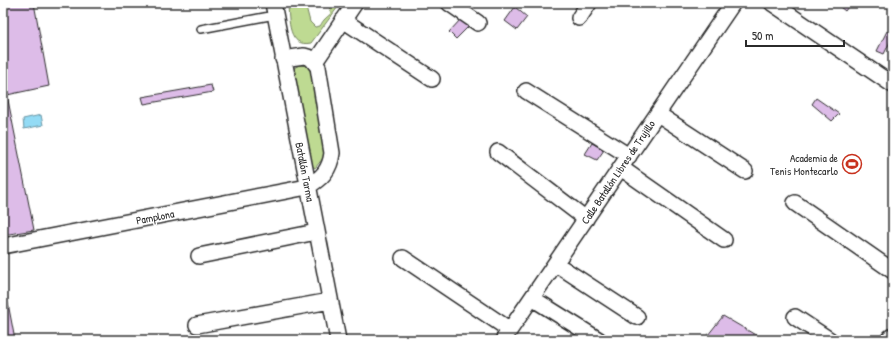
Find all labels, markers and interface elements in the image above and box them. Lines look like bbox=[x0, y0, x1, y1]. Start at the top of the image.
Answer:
scale bar bbox=[746, 22, 844, 48]
text: 50 m bbox=[752, 27, 773, 44]
street label: Calle Batallón Libres de Trujillo bbox=[578, 117, 658, 227]
street label: Batallón Tarma bbox=[292, 141, 318, 204]
place label: Academia de Tenis Montecarlo bbox=[770, 151, 839, 178]
sports icon: Academia de Tenis Montecarlo bbox=[841, 153, 863, 175]
street label: Pamplona bbox=[135, 206, 176, 228]

